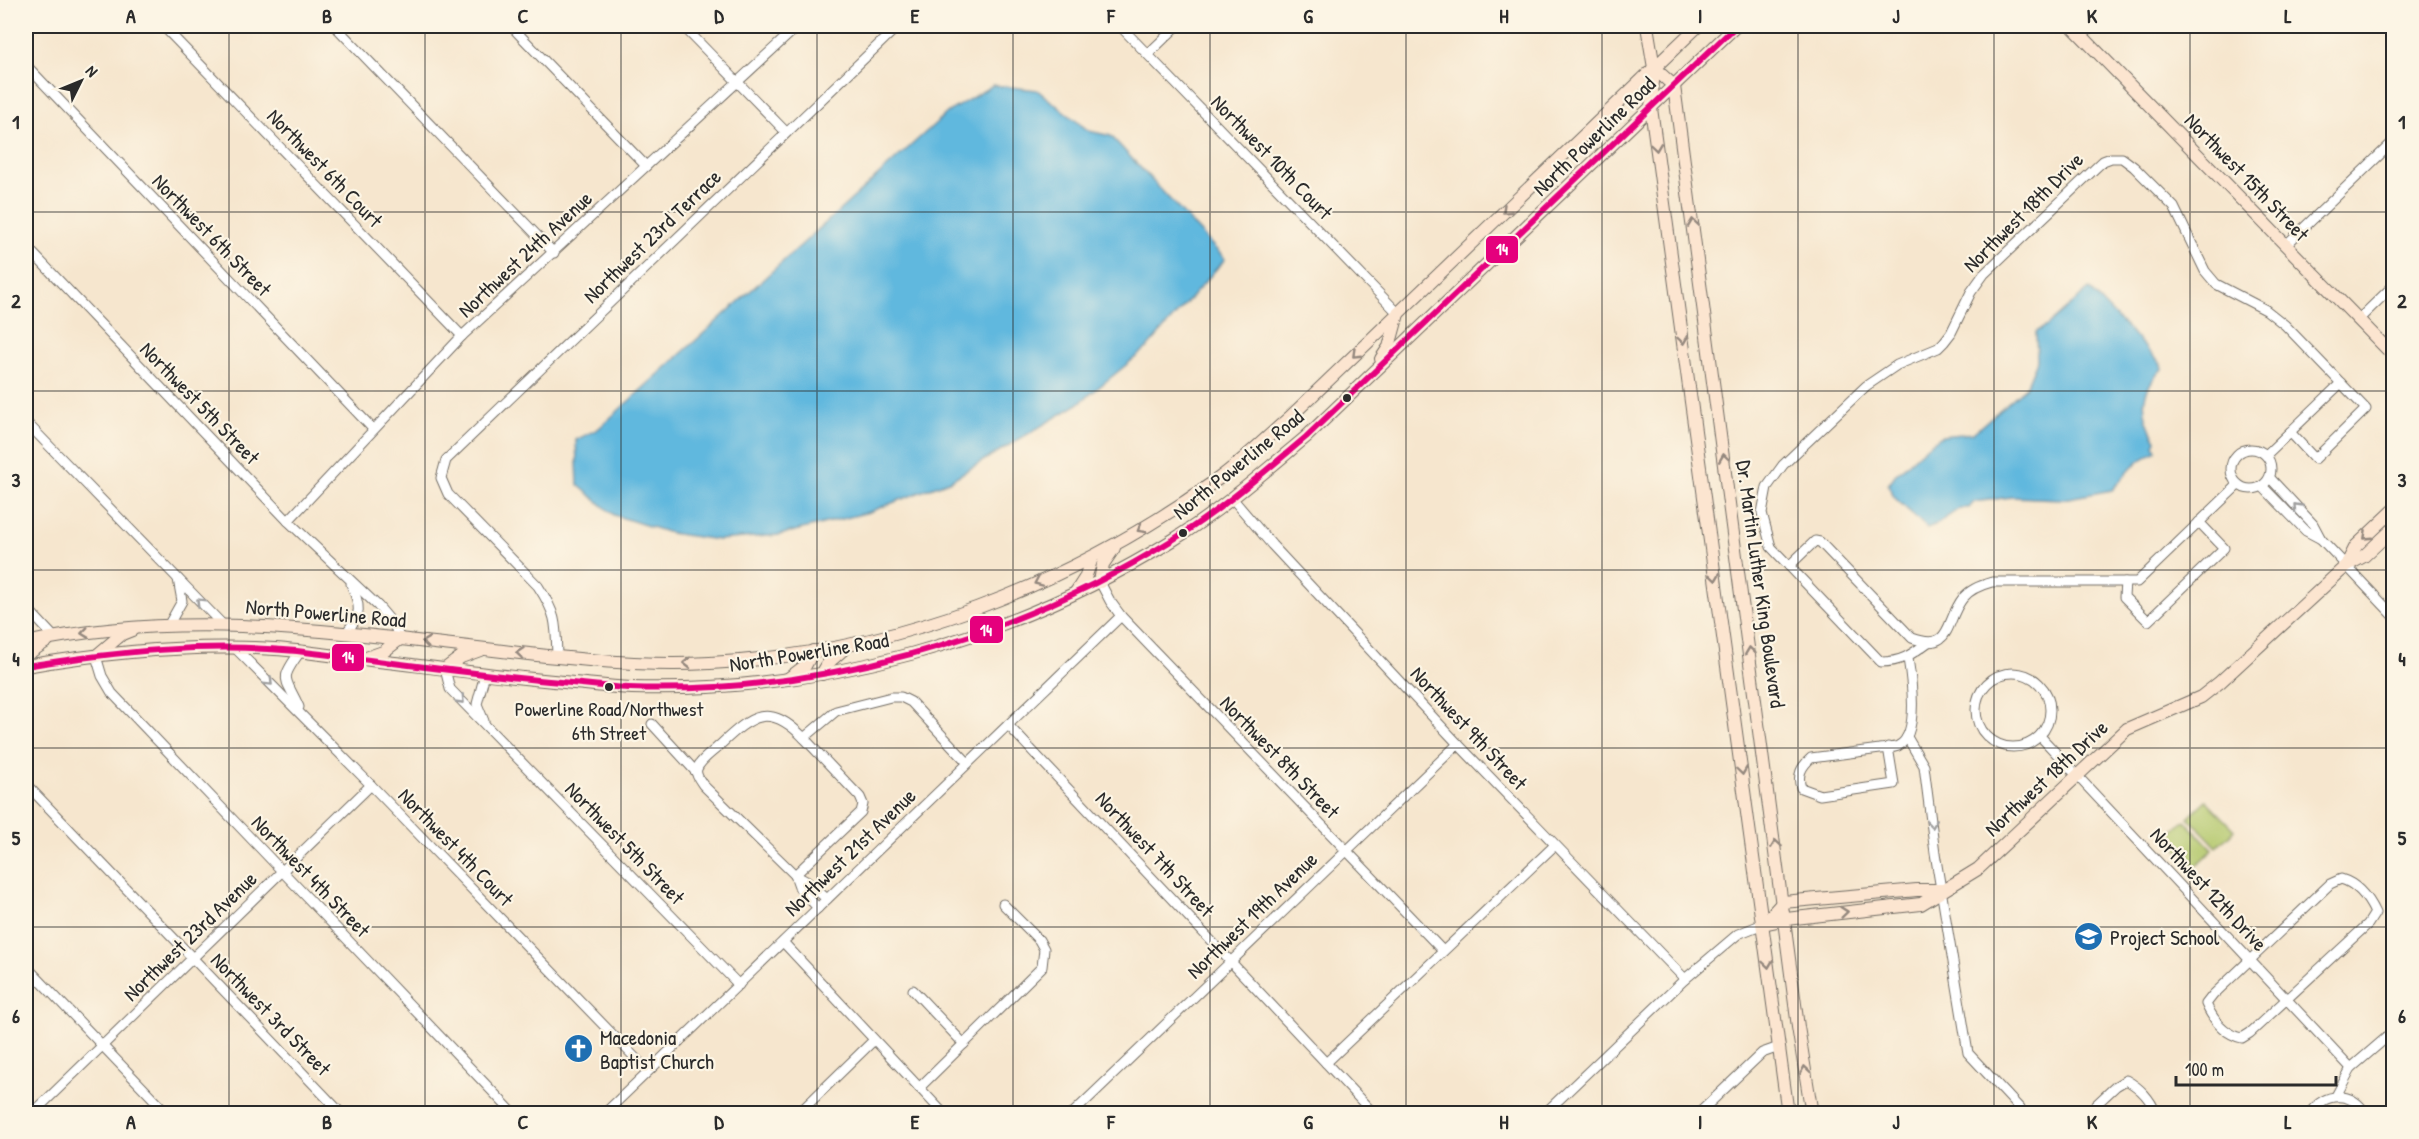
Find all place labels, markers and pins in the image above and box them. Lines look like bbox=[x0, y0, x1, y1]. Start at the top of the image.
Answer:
unlabelled marker bbox=[1341, 392, 1353, 404]
unlabelled marker bbox=[1177, 527, 1189, 539]
marker: Powerline Road/Northwest 6th Street bbox=[603, 681, 615, 693]
place label: Powerline Road/Northwest 6th Street bbox=[515, 695, 704, 746]
school or university icon: Project School bbox=[2073, 921, 2105, 953]
place label: Project School bbox=[2110, 923, 2220, 952]
place label: Macedonia Baptist Church bbox=[600, 1023, 714, 1076]
church icon: Macedonia Baptist Church bbox=[563, 1033, 595, 1065]

